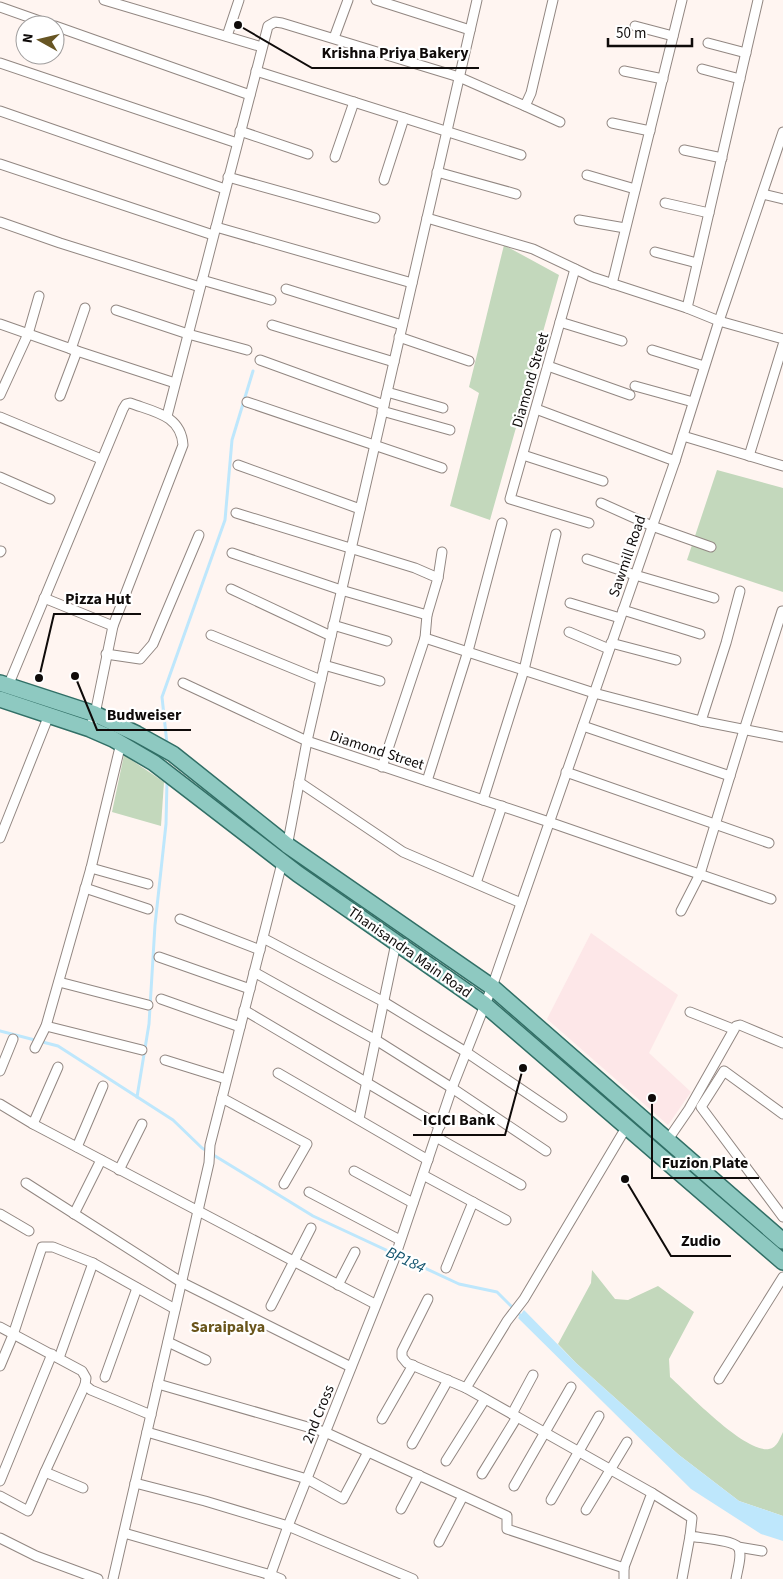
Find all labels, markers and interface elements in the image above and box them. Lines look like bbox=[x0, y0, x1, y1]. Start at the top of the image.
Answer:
north arrow bbox=[15, 15, 65, 65]
scale bar bbox=[608, 15, 692, 47]
text: 50 m bbox=[616, 23, 646, 44]
text: N bbox=[18, 32, 39, 44]
callout: Krishna Priya Bakery bbox=[312, 37, 479, 68]
text: Krishna Priya Bakery bbox=[321, 42, 469, 64]
street label: Diamond Street bbox=[507, 330, 554, 430]
street label: Sawmill Road bbox=[604, 512, 651, 600]
callout: Pizza Hut bbox=[54, 583, 141, 614]
text: Pizza Hut bbox=[65, 588, 131, 610]
callout: Budweiser bbox=[97, 699, 191, 730]
text: Budweiser bbox=[107, 704, 182, 726]
street label: Diamond Street bbox=[327, 725, 427, 776]
street label: Thanisandra Main Road bbox=[343, 902, 476, 1003]
callout: ICICI Bank bbox=[413, 1104, 505, 1135]
text: ICICI Bank bbox=[423, 1109, 495, 1131]
callout: Fuzion Plate bbox=[652, 1147, 759, 1178]
text: Fuzion Plate bbox=[662, 1152, 748, 1174]
callout: Zudio bbox=[671, 1225, 731, 1256]
text: Zudio bbox=[681, 1230, 721, 1252]
water label: BP184 bbox=[382, 1241, 429, 1279]
district label: Saraipalya bbox=[191, 1316, 265, 1338]
street label: 2nd Cross bbox=[297, 1382, 340, 1447]

